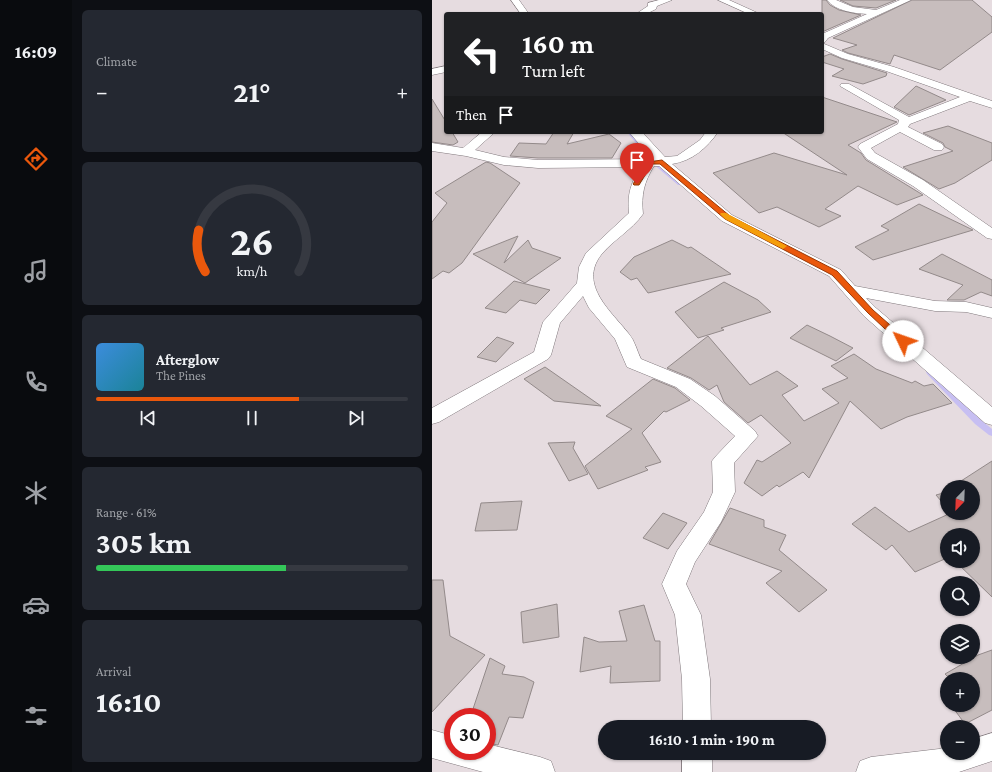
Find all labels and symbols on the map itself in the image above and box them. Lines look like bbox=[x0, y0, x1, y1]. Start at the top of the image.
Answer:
pin bbox=[620, 143, 654, 184]
position arrow bbox=[882, 320, 924, 362]
north arrow bbox=[940, 480, 980, 520]
speed limit sign: 30 bbox=[444, 708, 496, 760]

